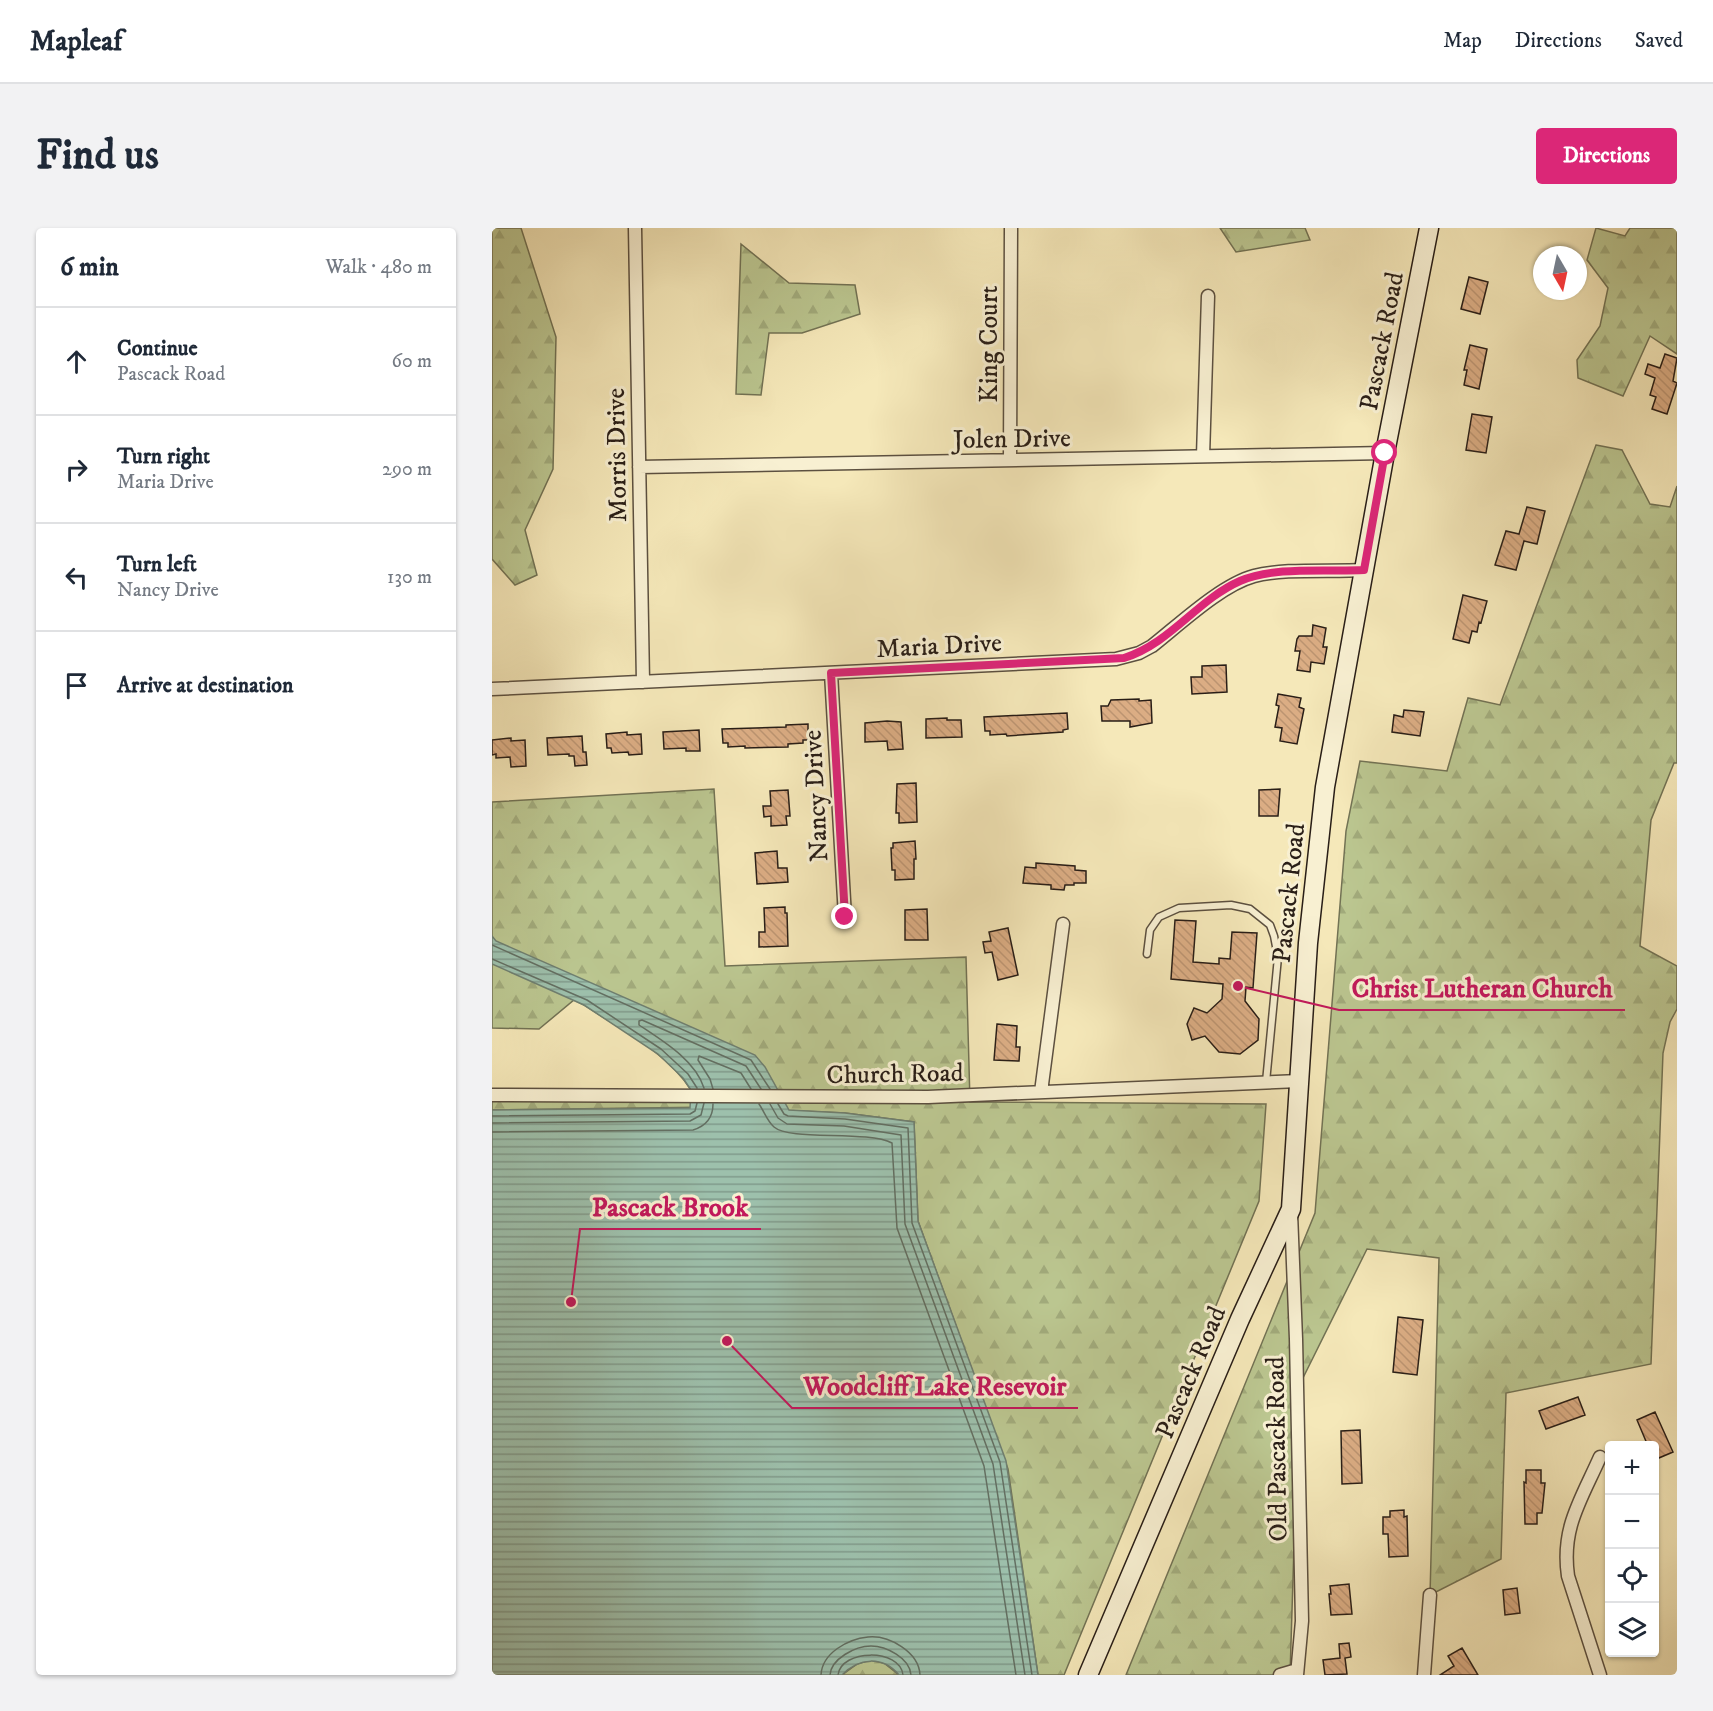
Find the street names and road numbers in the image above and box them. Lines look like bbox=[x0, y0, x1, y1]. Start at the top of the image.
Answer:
street label: Pascack Road bbox=[1353, 269, 1412, 413]
street label: King Court bbox=[973, 285, 1006, 403]
street label: Morris Drive bbox=[600, 388, 635, 522]
street label: Jolen Drive bbox=[951, 422, 1071, 457]
street label: Maria Drive bbox=[875, 627, 1003, 666]
street label: Nancy Drive bbox=[797, 729, 836, 863]
street label: Pascack Road bbox=[1266, 822, 1313, 965]
street label: Church Road bbox=[826, 1057, 964, 1092]
street label: Pascack Road bbox=[1149, 1301, 1234, 1444]
street label: Old Pascack Road bbox=[1259, 1356, 1296, 1542]

